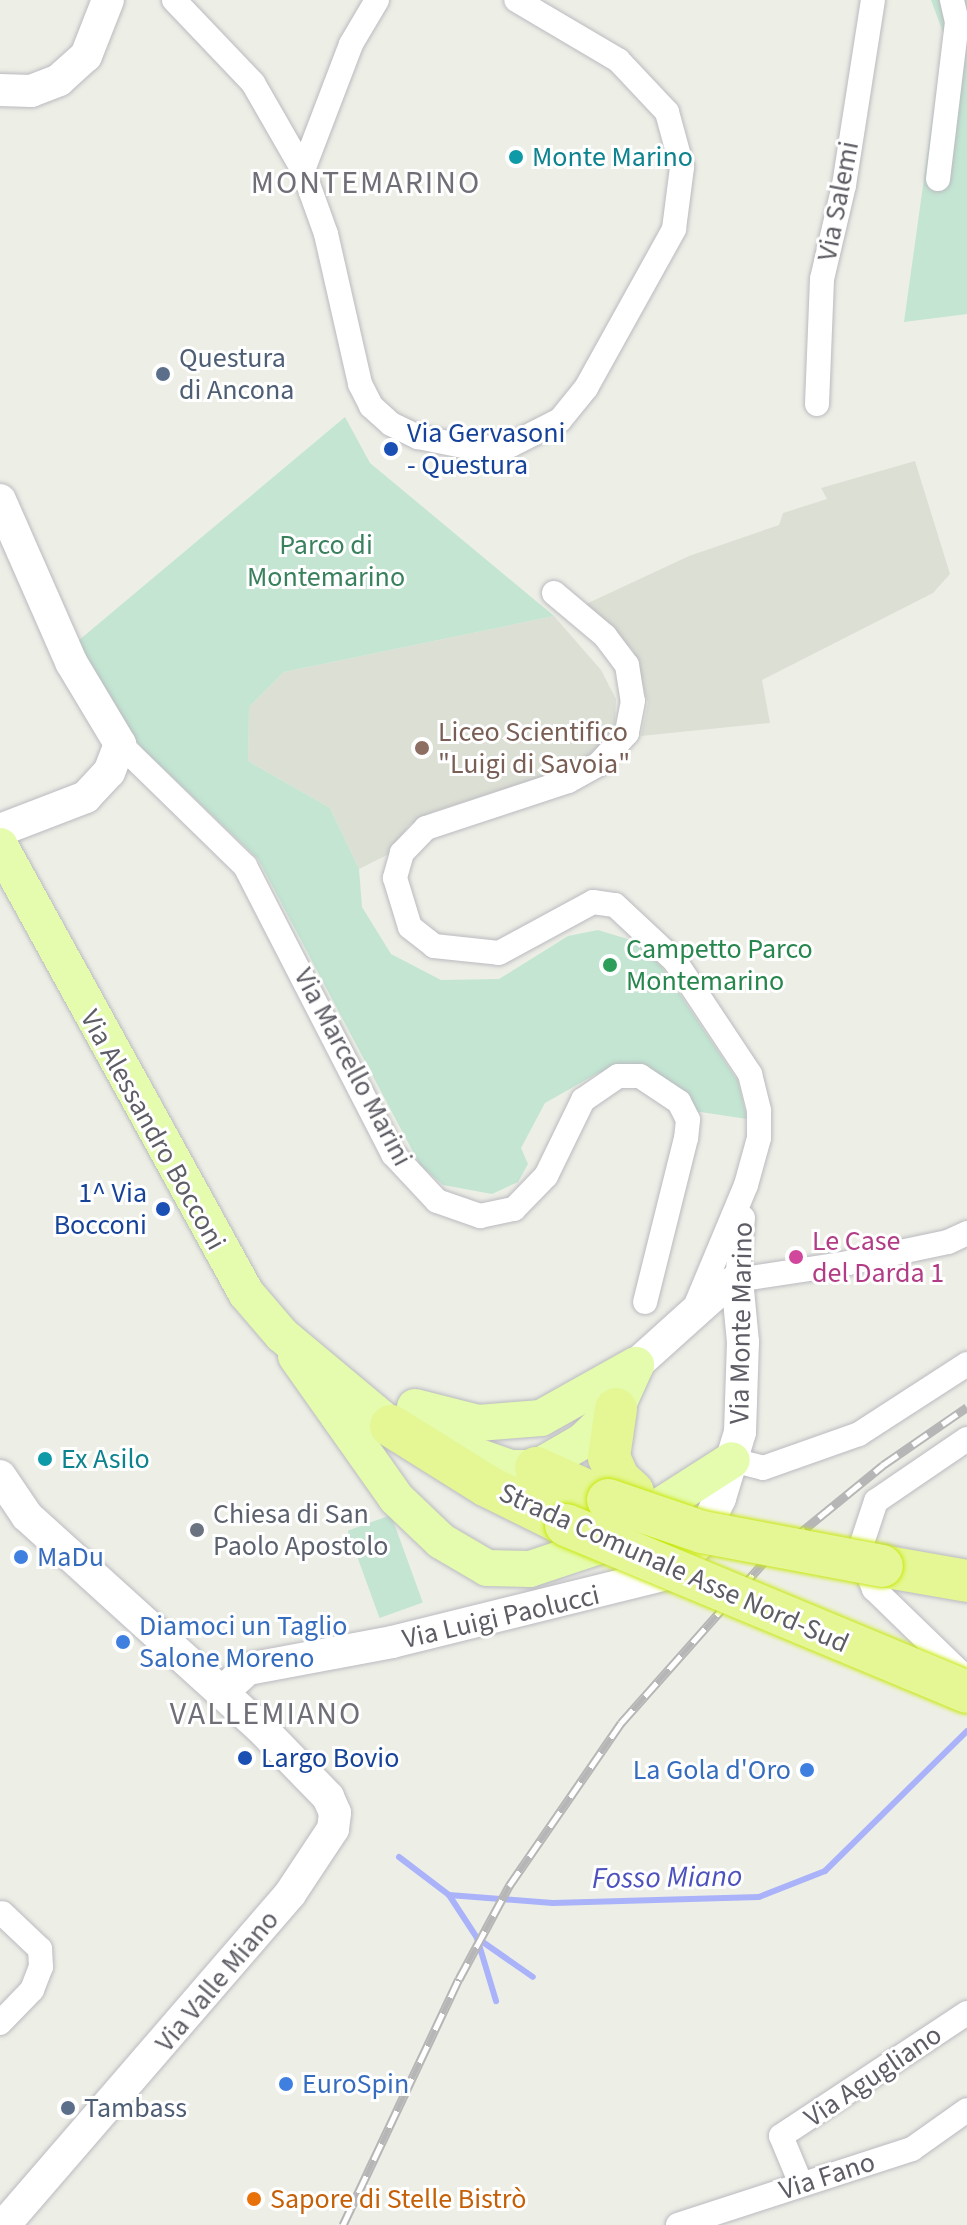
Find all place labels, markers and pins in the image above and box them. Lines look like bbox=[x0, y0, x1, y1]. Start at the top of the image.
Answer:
place label: Monte Marino bbox=[532, 140, 693, 174]
marker: Monte Marino bbox=[507, 148, 525, 166]
place label: Questura di Ancona bbox=[179, 341, 294, 407]
marker: Questura di Ancona bbox=[154, 365, 172, 383]
place label: Via Gervasoni - Questura bbox=[407, 416, 565, 482]
marker: Via Gervasoni - Questura bbox=[382, 440, 400, 458]
place label: Liceo Scientifico "Luigi di Savoia" bbox=[438, 715, 630, 781]
marker: Liceo Scientifico "Luigi di Savoia" bbox=[413, 739, 431, 757]
place label: Campetto Parco Montemarino bbox=[626, 932, 813, 998]
marker: Campetto Parco Montemarino bbox=[601, 956, 619, 974]
place label: 1^ Via Bocconi bbox=[54, 1176, 147, 1242]
marker: 1^ Via Bocconi bbox=[154, 1200, 172, 1218]
place label: Le Case del Darda 1 bbox=[812, 1224, 944, 1290]
marker: Le Case del Darda 1 bbox=[787, 1248, 805, 1266]
place label: Ex Asilo bbox=[61, 1442, 150, 1476]
marker: Ex Asilo bbox=[36, 1450, 54, 1468]
place label: Chiesa di San Paolo Apostolo bbox=[213, 1497, 388, 1563]
marker: Chiesa di San Paolo Apostolo bbox=[188, 1521, 206, 1539]
place label: MaDu bbox=[37, 1540, 104, 1574]
marker: MaDu bbox=[12, 1548, 30, 1566]
place label: Diamoci un Taglio Salone Moreno bbox=[139, 1609, 347, 1675]
marker: Diamoci un Taglio Salone Moreno bbox=[114, 1633, 132, 1651]
place label: Largo Bovio bbox=[261, 1741, 399, 1775]
marker: Largo Bovio bbox=[236, 1749, 254, 1767]
place label: La Gola d'Oro bbox=[633, 1753, 791, 1787]
marker: La Gola d'Oro bbox=[798, 1761, 816, 1779]
place label: EuroSpin bbox=[302, 2067, 409, 2101]
marker: EuroSpin bbox=[277, 2075, 295, 2093]
place label: Tambass bbox=[84, 2091, 187, 2125]
marker: Tambass bbox=[59, 2099, 77, 2117]
place label: Sapore di Stelle Bistrò bbox=[270, 2182, 526, 2216]
marker: Sapore di Stelle Bistrò bbox=[245, 2190, 263, 2208]

